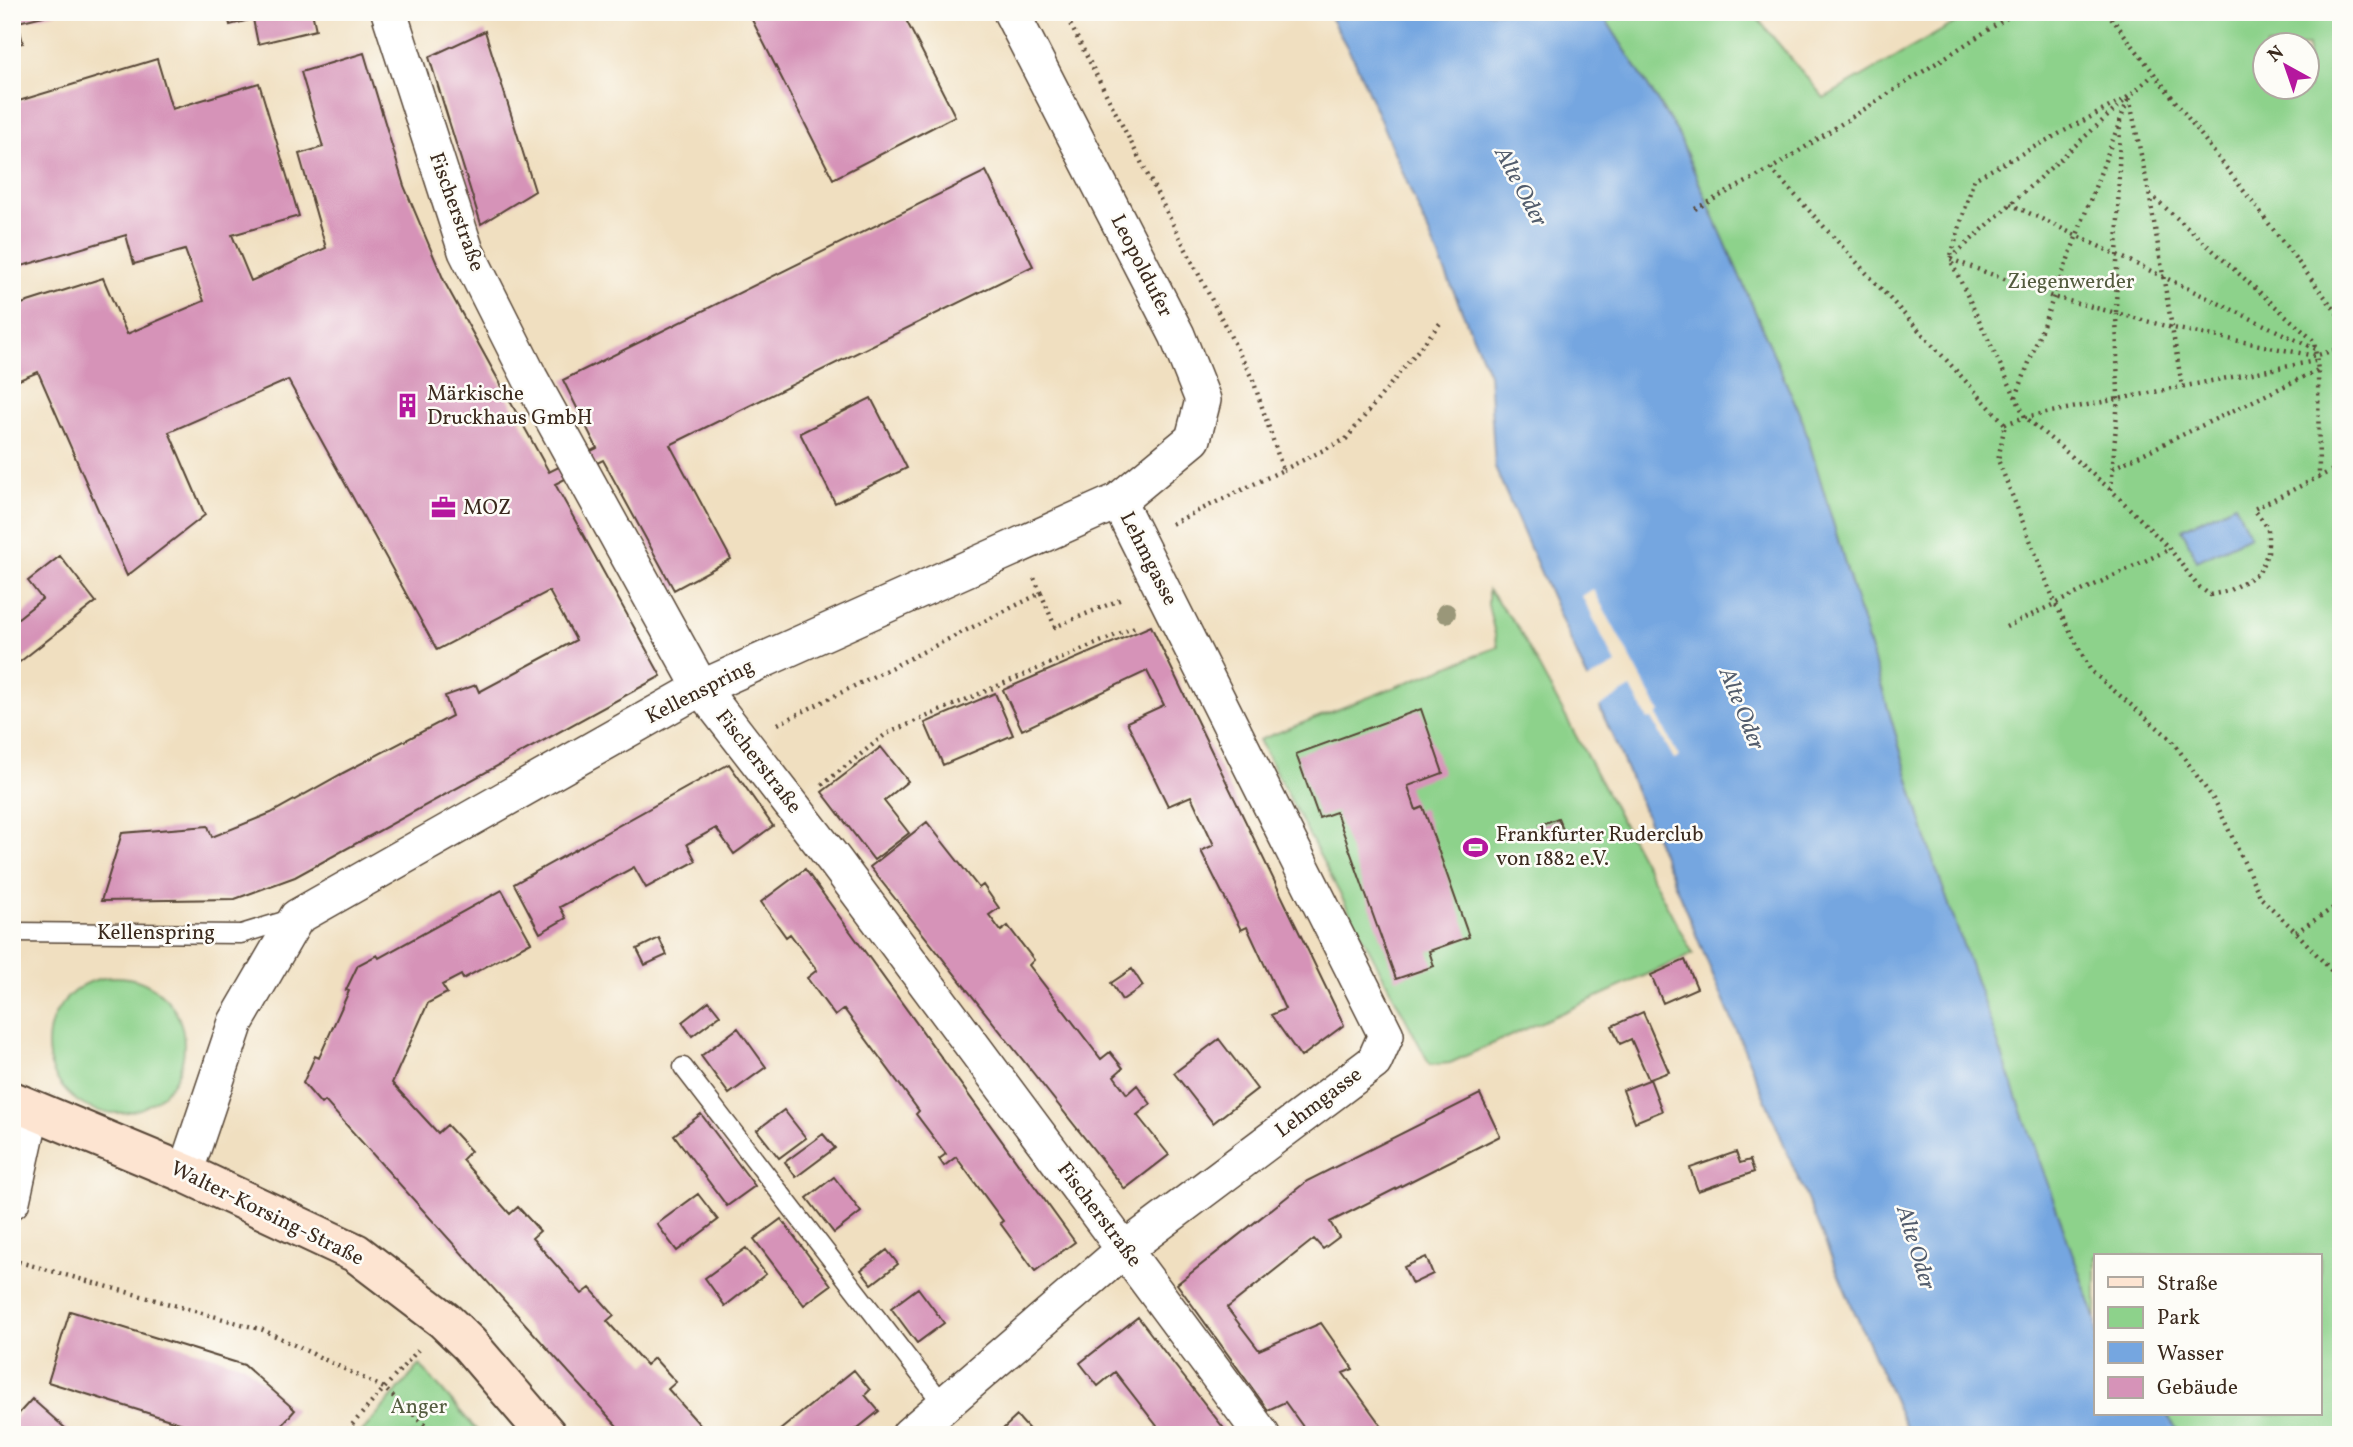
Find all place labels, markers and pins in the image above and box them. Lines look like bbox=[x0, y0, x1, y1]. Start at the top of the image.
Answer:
place label: Märkische Druckhaus GmbH bbox=[427, 380, 593, 433]
building icon: Märkische Druckhaus GmbH bbox=[393, 392, 421, 420]
office icon: MOZ bbox=[429, 494, 457, 522]
place label: MOZ bbox=[463, 494, 511, 523]
place label: Frankfurter Ruderclub von 1882 e.V. bbox=[1496, 821, 1704, 874]
sports icon: Frankfurter Ruderclub von 1882 e.V. bbox=[1462, 833, 1490, 861]

